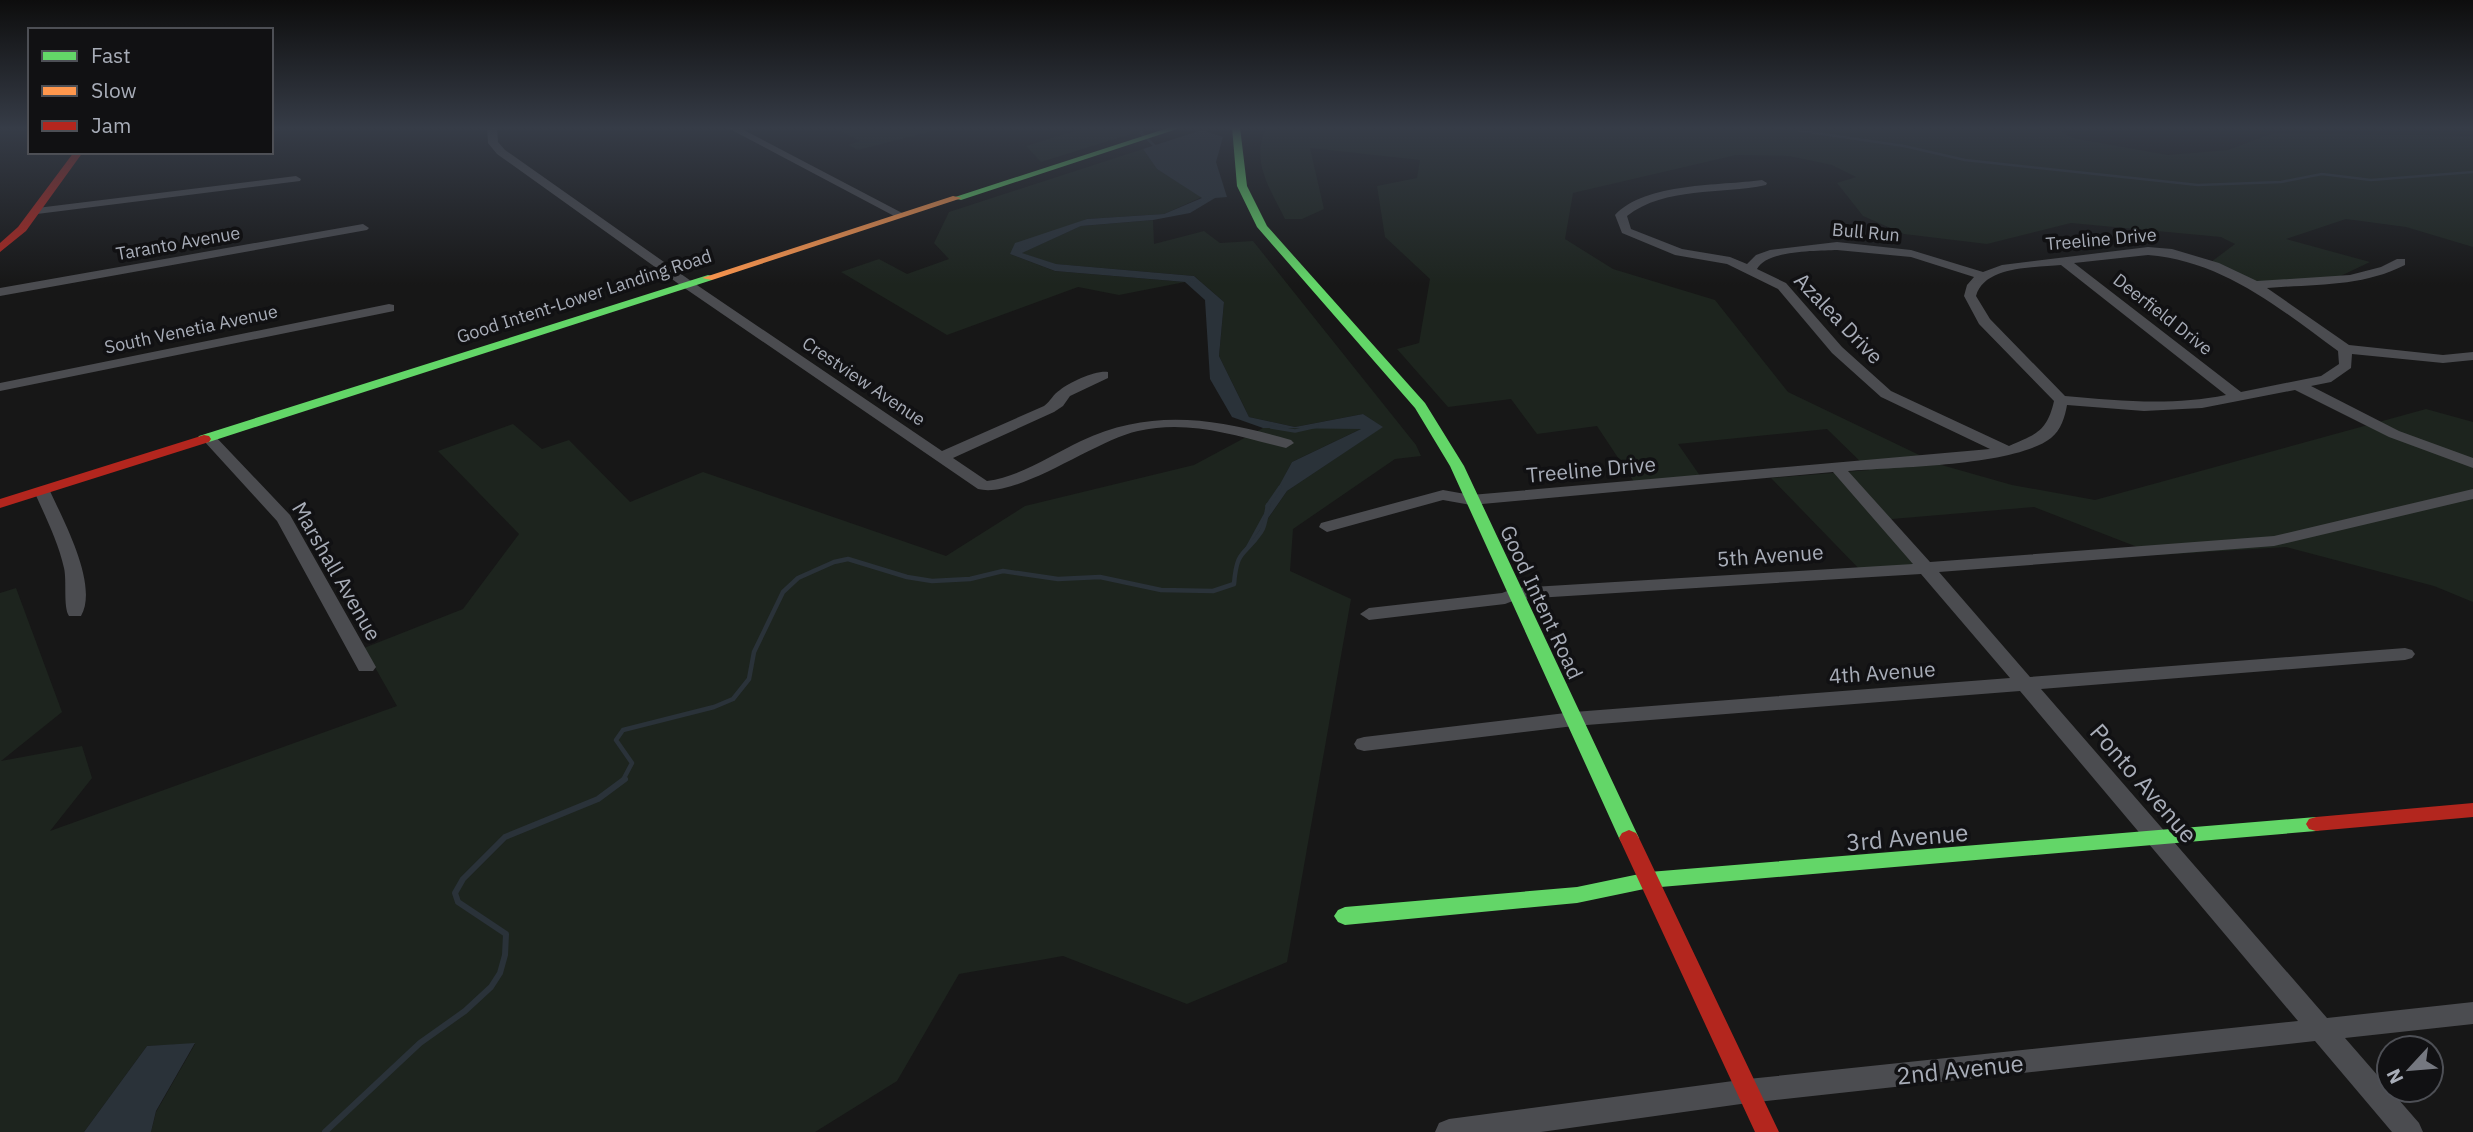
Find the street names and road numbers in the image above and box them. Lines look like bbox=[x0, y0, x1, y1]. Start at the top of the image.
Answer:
street label: Bull Run bbox=[1831, 218, 1901, 246]
street label: Taranto Avenue bbox=[114, 221, 242, 265]
street label: Treeline Drive bbox=[2045, 223, 2158, 255]
street label: Good Intent-Lower Landing Road bbox=[454, 244, 714, 348]
street label: Azalea Drive bbox=[1788, 266, 1890, 370]
street label: Deerfield Drive bbox=[2109, 268, 2217, 360]
street label: South Venetia Avenue bbox=[102, 299, 280, 359]
street label: Crestview Avenue bbox=[798, 331, 930, 431]
street label: Treeline Drive bbox=[1525, 449, 1657, 489]
street label: Marshall Avenue bbox=[286, 497, 388, 645]
street label: Good Intent Road bbox=[1494, 520, 1590, 684]
street label: 5th Avenue bbox=[1716, 537, 1824, 573]
street label: 4th Avenue bbox=[1828, 654, 1936, 690]
street label: Ponto Avenue bbox=[2083, 716, 2205, 850]
street label: 3rd Avenue bbox=[1844, 816, 1970, 858]
street label: 2nd Avenue bbox=[1895, 1046, 2025, 1092]

